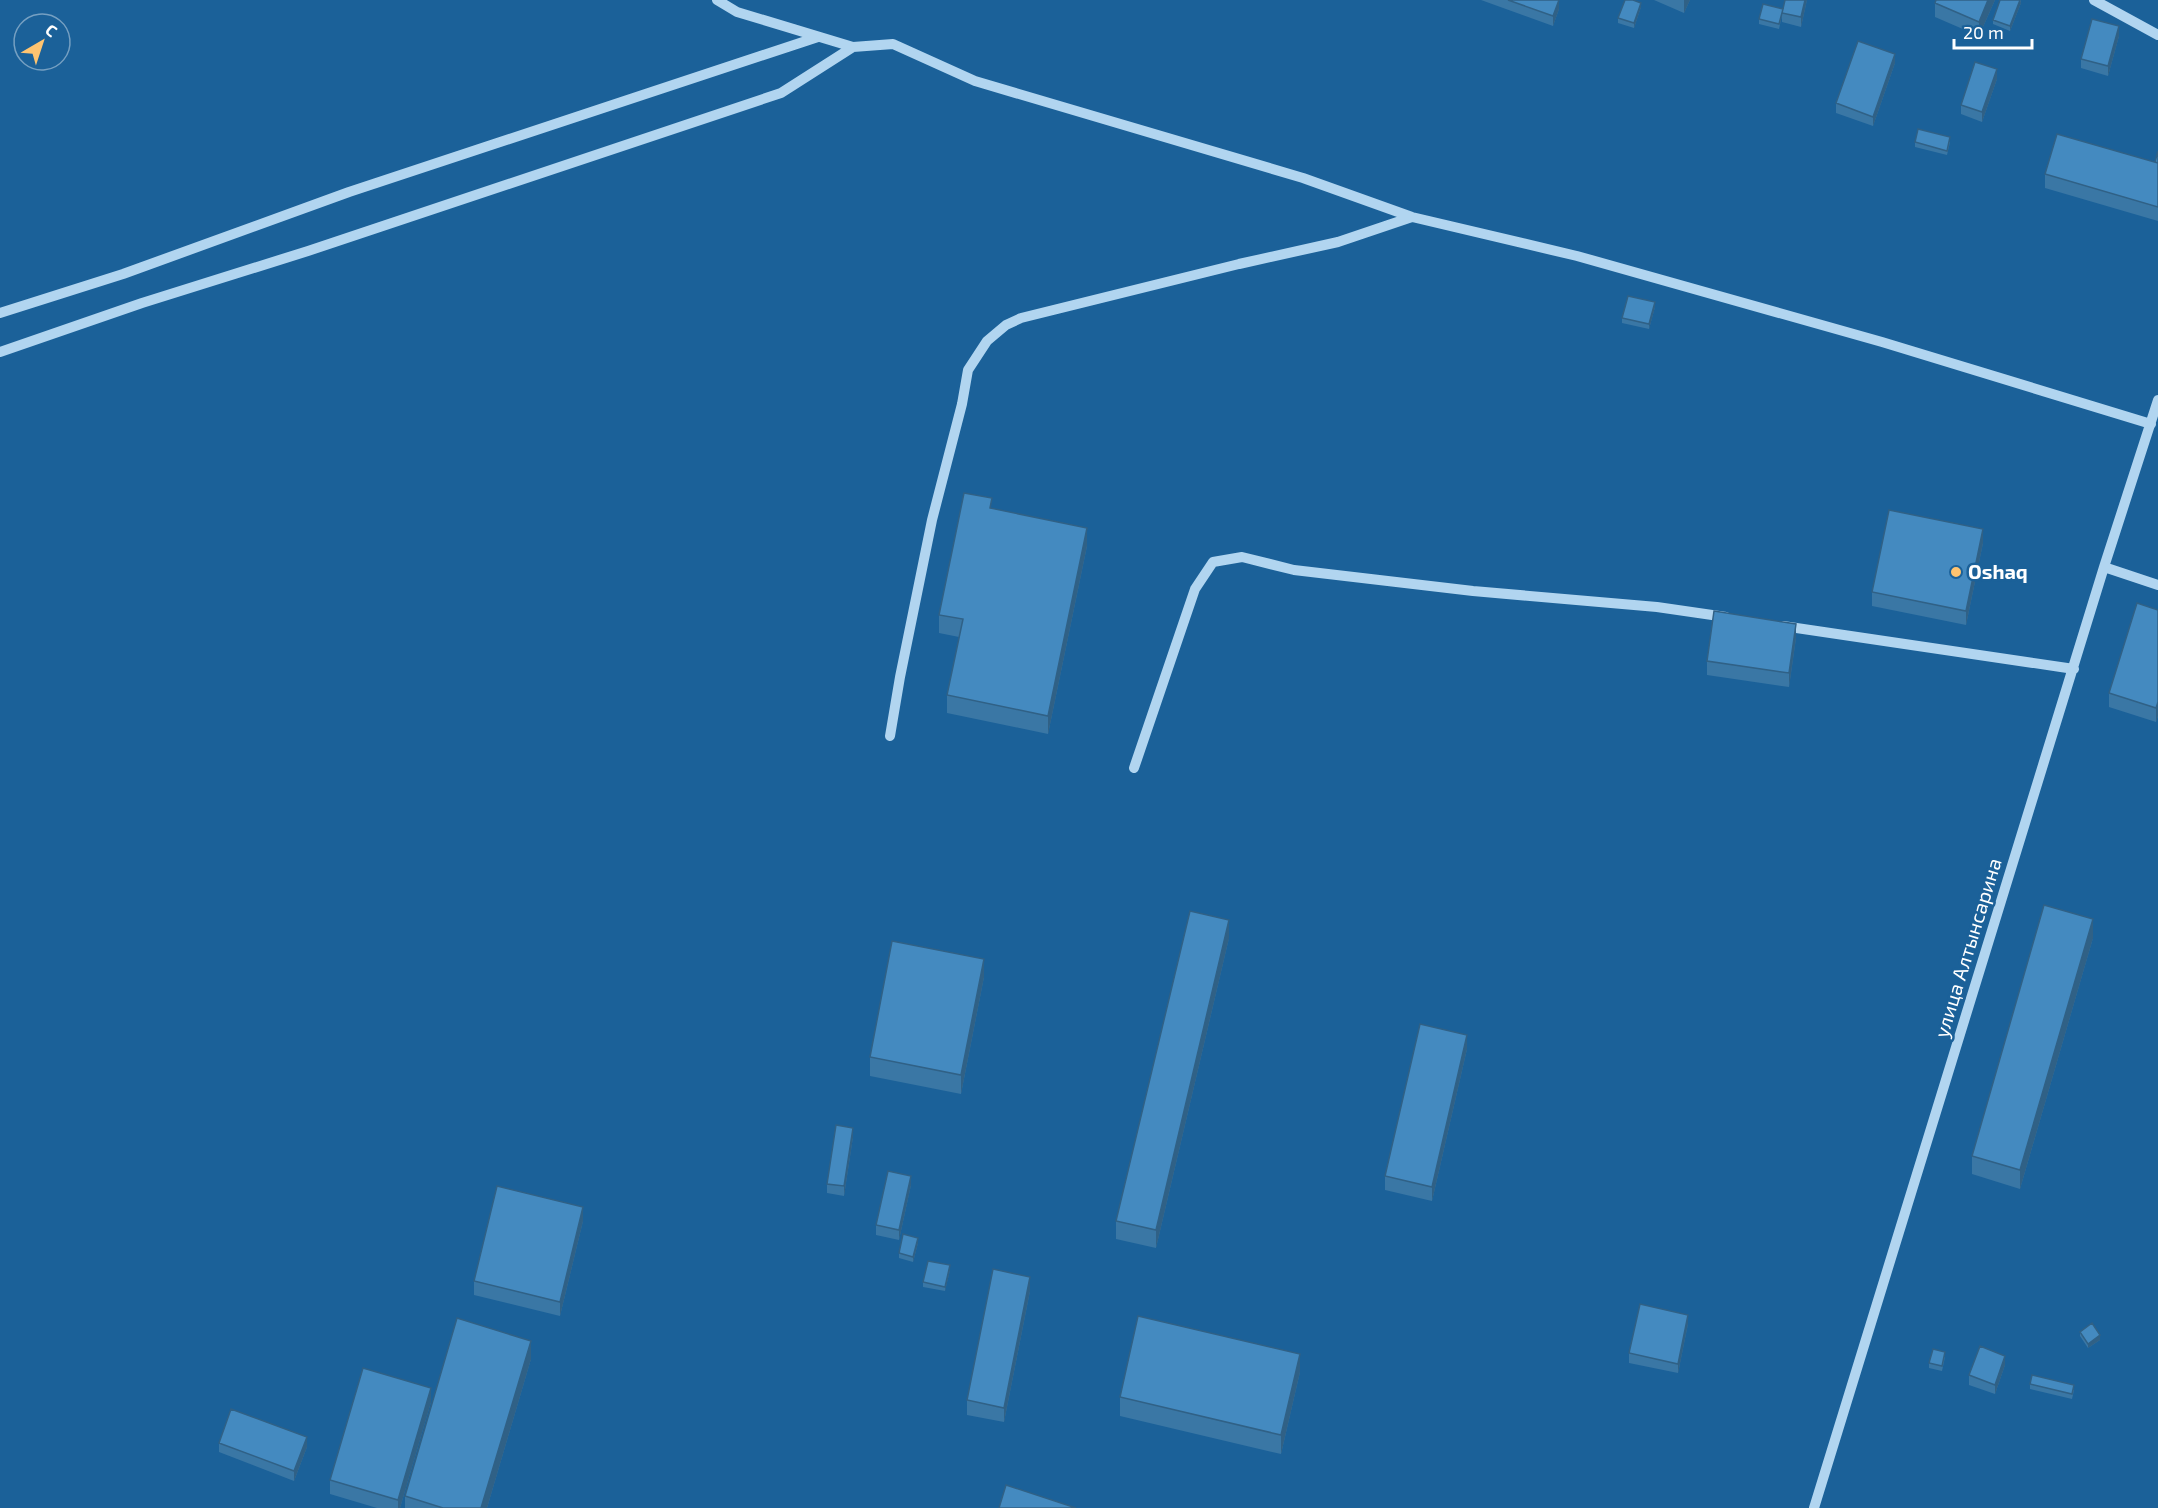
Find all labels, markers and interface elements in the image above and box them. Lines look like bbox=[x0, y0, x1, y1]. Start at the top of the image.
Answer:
north arrow bbox=[12, 12, 72, 72]
scale bar bbox=[1954, 12, 2032, 50]
text: С bbox=[42, 20, 61, 40]
text: 20 m bbox=[1963, 21, 2004, 43]
place label: Oshaq bbox=[1968, 559, 2028, 583]
marker: Oshaq bbox=[1949, 565, 1963, 579]
street label: улица Алтынсарина bbox=[1928, 855, 2007, 1041]

